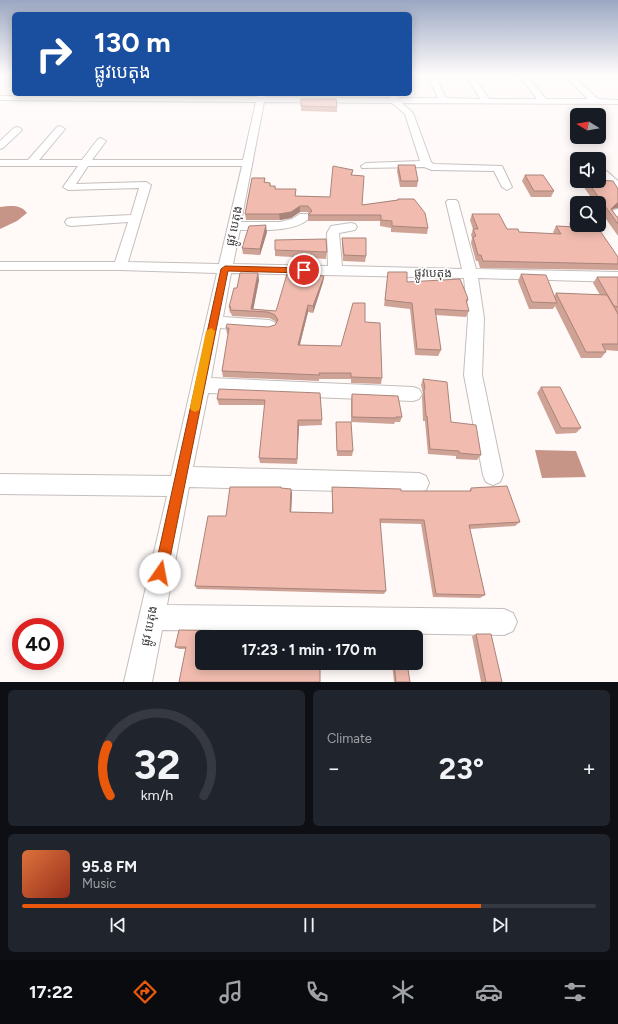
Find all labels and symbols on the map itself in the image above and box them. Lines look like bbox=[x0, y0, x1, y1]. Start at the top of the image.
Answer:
north arrow bbox=[570, 108, 606, 144]
street label: ផ្លូវ បេតុង bbox=[223, 205, 249, 248]
pin bbox=[287, 253, 321, 287]
street label: ផ្លូវបេតុង bbox=[414, 266, 452, 284]
position arrow bbox=[139, 552, 181, 594]
street label: ផ្លូវ បេតុង bbox=[138, 605, 164, 648]
speed limit sign: 40 bbox=[12, 618, 64, 670]

